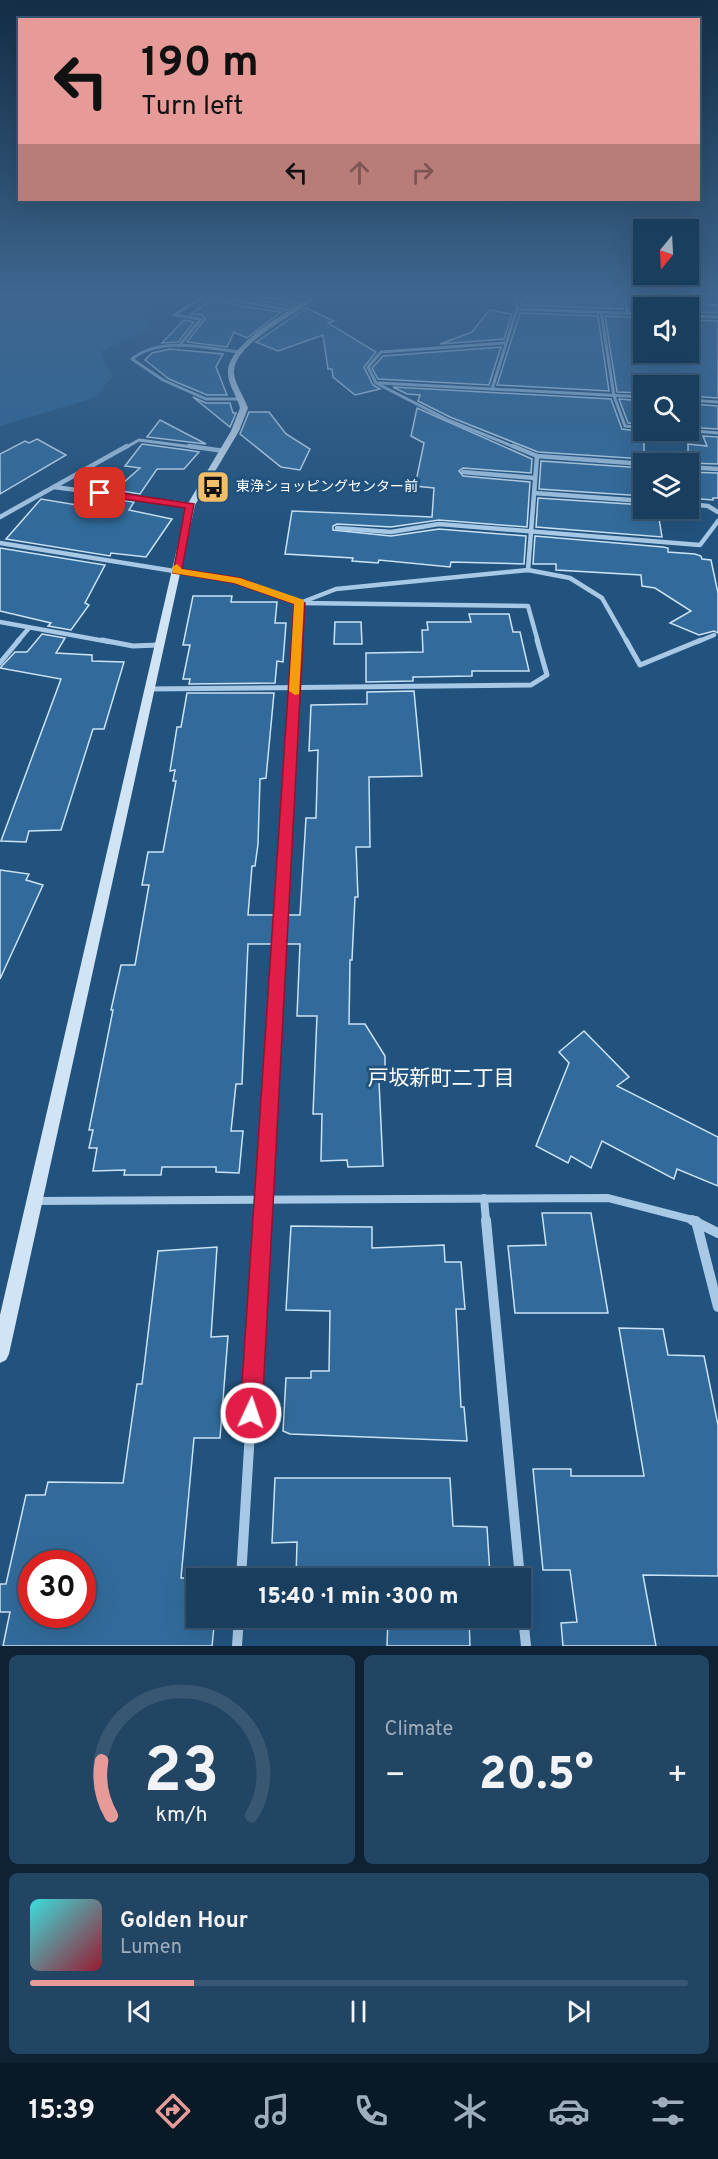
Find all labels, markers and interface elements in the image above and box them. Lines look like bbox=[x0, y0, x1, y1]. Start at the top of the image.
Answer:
text: 190 m bbox=[141, 38, 259, 91]
icon: left bbox=[42, 42, 120, 120]
text: Turn left bbox=[141, 90, 243, 124]
icon: left bbox=[280, 156, 313, 189]
icon: ahead bbox=[343, 156, 376, 189]
icon: right bbox=[406, 156, 439, 189]
north arrow bbox=[633, 219, 699, 285]
map controls bbox=[633, 219, 699, 519]
button: sound bbox=[633, 297, 699, 363]
button: search bbox=[633, 375, 699, 441]
button: layers bbox=[633, 453, 699, 519]
pin bbox=[74, 467, 125, 518]
bus stop icon: 東浄ショッピングセンター前 bbox=[195, 469, 231, 505]
icon: arrive bbox=[83, 476, 116, 509]
place label: 東浄ショッピングセンター前 bbox=[236, 478, 418, 496]
district label: 戸坂新町二丁目 bbox=[368, 1066, 515, 1093]
position arrow bbox=[219, 1381, 283, 1445]
speed limit sign: 30 bbox=[18, 1550, 96, 1628]
text: 15:40 · 1 min · 300 m bbox=[258, 1584, 459, 1611]
text: Climate bbox=[385, 1717, 453, 1743]
text: 23 bbox=[144, 1735, 220, 1814]
text: 20.5° bbox=[479, 1748, 594, 1805]
text: − bbox=[385, 1756, 406, 1798]
text: + bbox=[667, 1756, 688, 1798]
text: km/h bbox=[156, 1803, 208, 1830]
text: Golden Hour bbox=[120, 1908, 248, 1935]
text: Lumen bbox=[120, 1935, 182, 1961]
icon: previous bbox=[123, 1995, 156, 2028]
icon: pause bbox=[342, 1995, 375, 2028]
icon: next bbox=[562, 1995, 595, 2028]
icon: directions bbox=[152, 2090, 194, 2132]
icon: music bbox=[251, 2090, 293, 2132]
icon: phone bbox=[350, 2090, 392, 2132]
icon: climate bbox=[449, 2090, 491, 2132]
icon: car bbox=[548, 2090, 590, 2132]
icon: filters bbox=[647, 2090, 689, 2132]
text: 15:39 bbox=[29, 2094, 95, 2128]

